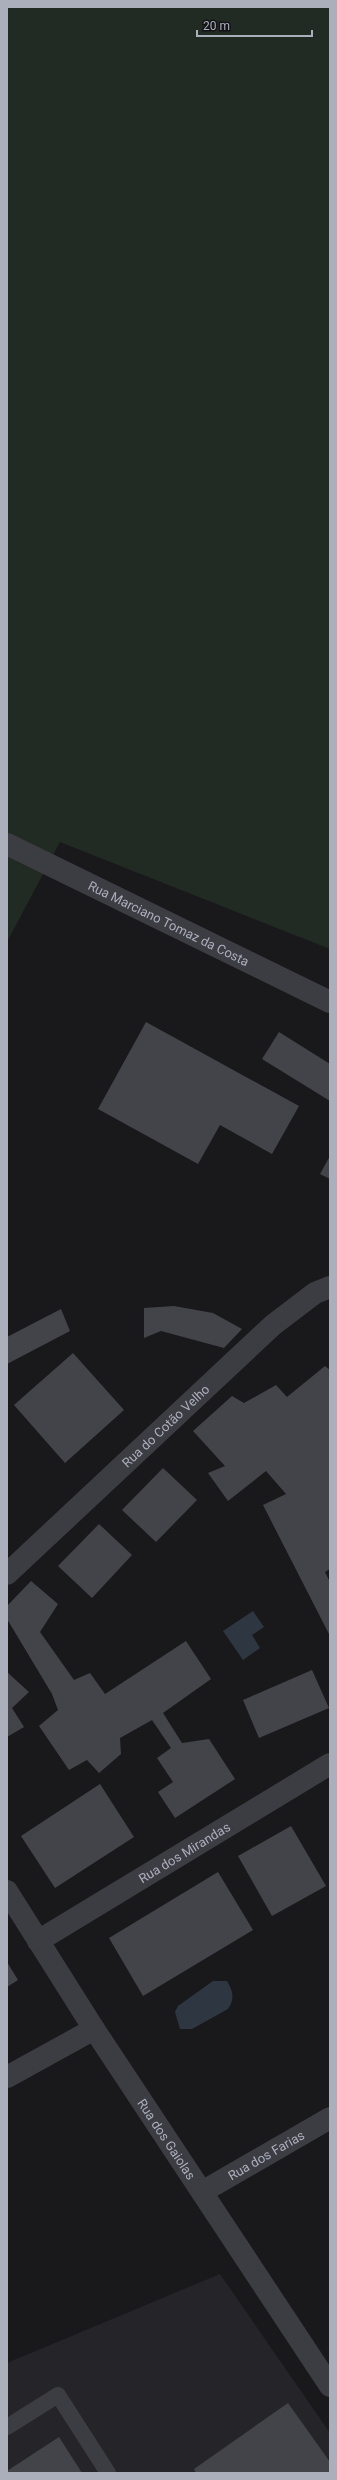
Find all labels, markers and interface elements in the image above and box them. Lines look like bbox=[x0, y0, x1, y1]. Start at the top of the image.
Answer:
scale bar bbox=[197, 12, 312, 38]
text: 20 m bbox=[203, 19, 230, 33]
street label: Rua Marciano Tomaz da Costa bbox=[86, 878, 251, 969]
street label: Rua do Cotão Velho bbox=[119, 1382, 213, 1471]
street label: Rua dos Mirandas bbox=[136, 1819, 233, 1886]
street label: Rua dos Gaiolas bbox=[134, 2096, 199, 2183]
street label: Rua dos Farias bbox=[225, 2127, 307, 2183]

